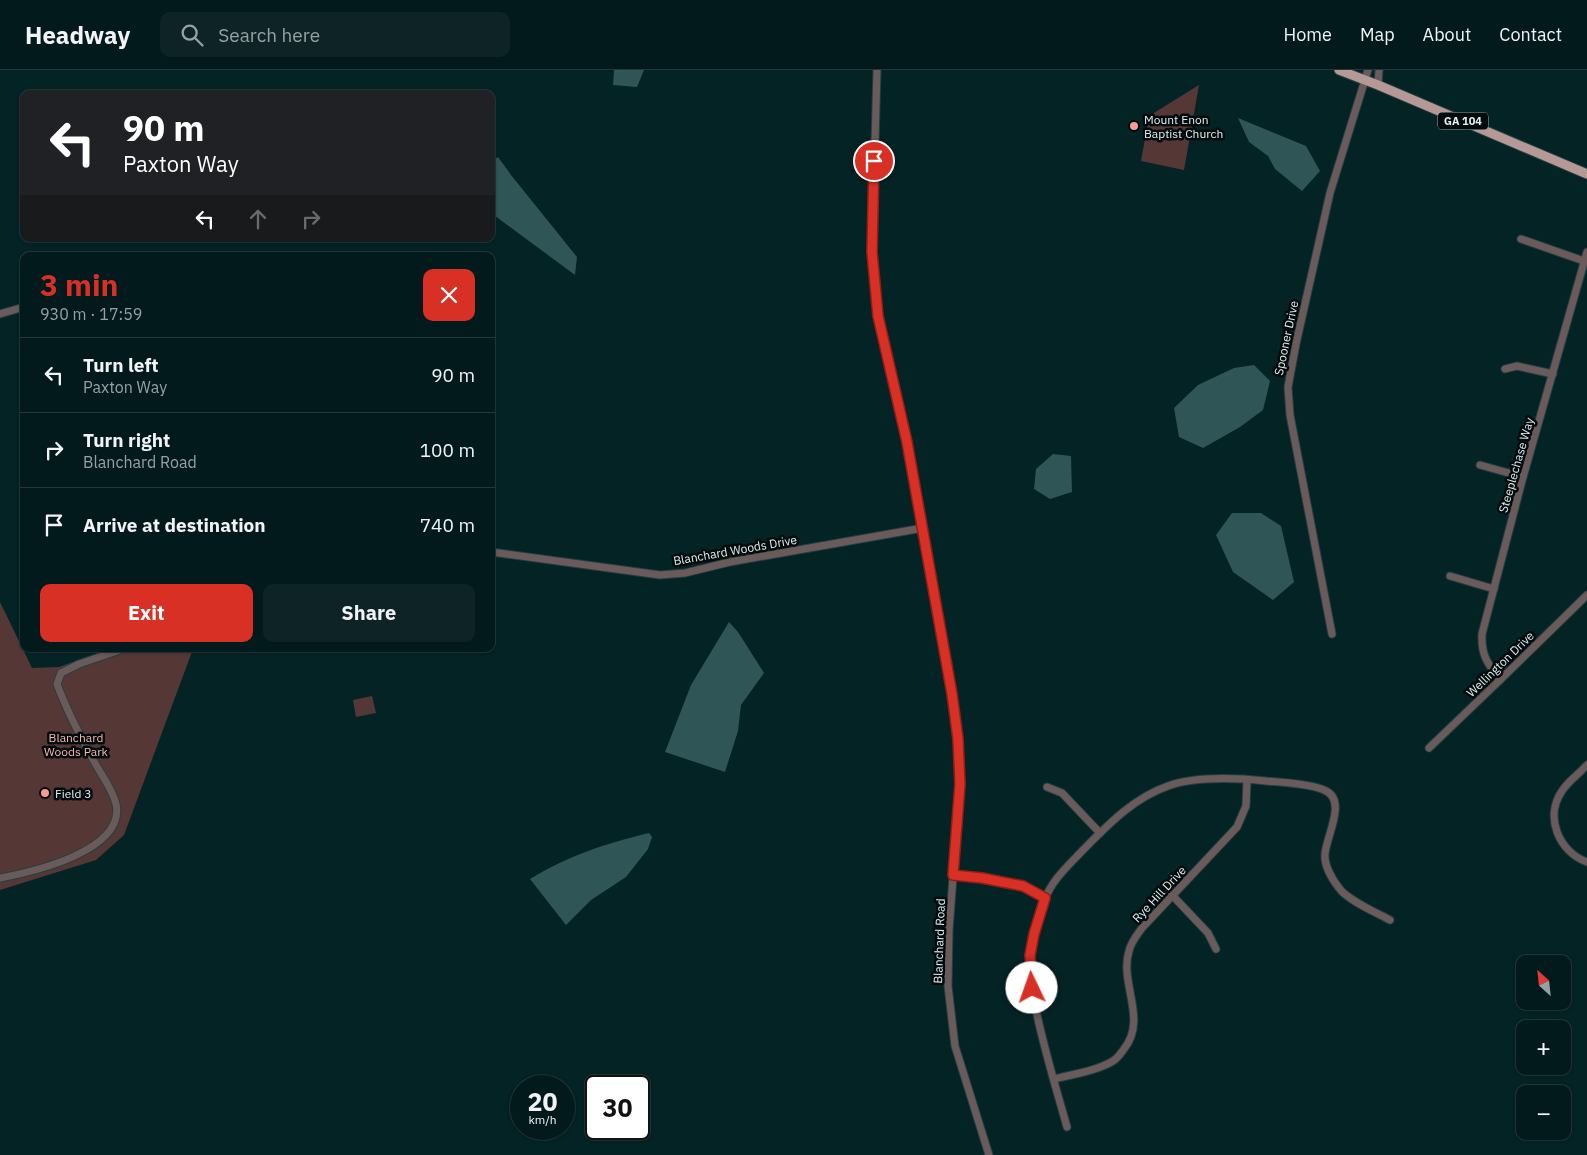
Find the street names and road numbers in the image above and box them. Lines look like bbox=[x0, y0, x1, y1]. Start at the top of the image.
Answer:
road number: GA 104 bbox=[1438, 112, 1488, 129]
street label: Spooner Drive bbox=[1271, 299, 1301, 377]
street label: Steeplechase Way bbox=[1495, 416, 1537, 514]
street label: Blanchard Woods Drive bbox=[672, 532, 798, 568]
street label: Wellington Drive bbox=[1463, 628, 1537, 700]
street label: Rye Hill Drive bbox=[1129, 862, 1189, 925]
street label: Blanchard Road bbox=[930, 898, 948, 984]

